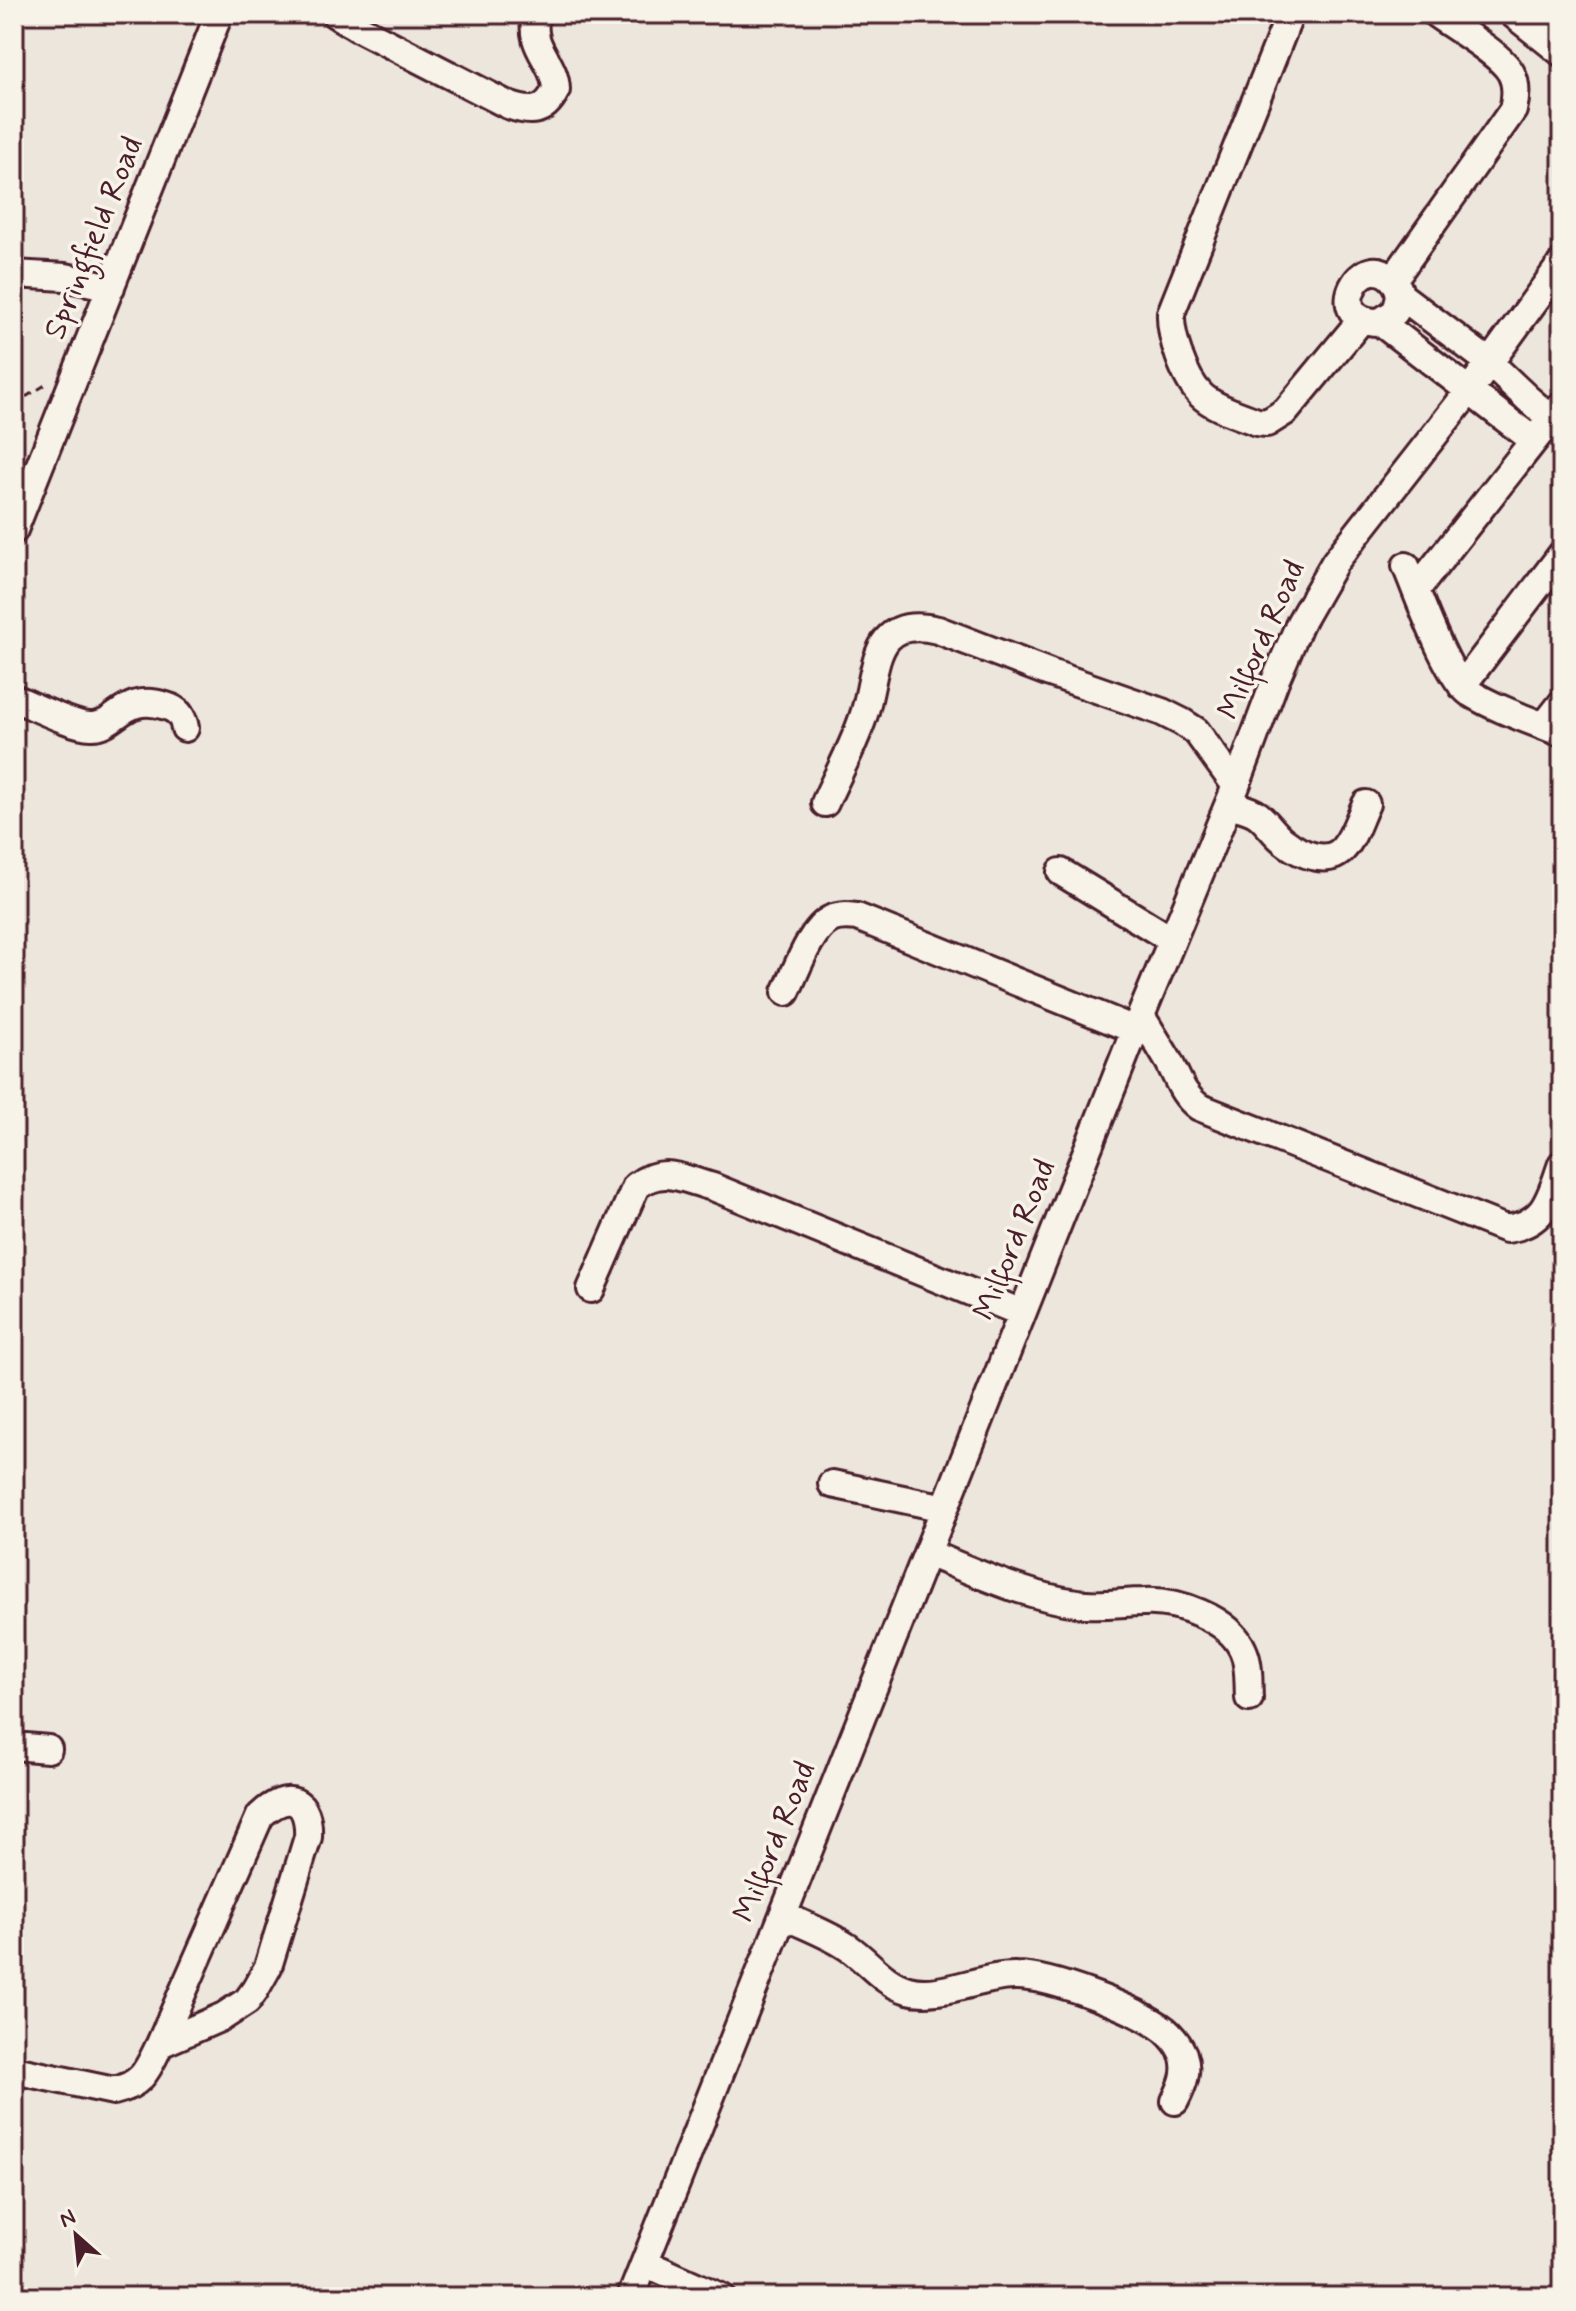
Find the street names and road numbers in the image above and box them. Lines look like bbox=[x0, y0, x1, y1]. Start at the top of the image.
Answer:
street label: Springfield Road bbox=[34, 130, 157, 347]
street label: Milford Road bbox=[1208, 554, 1318, 727]
street label: Milford Road bbox=[964, 1153, 1068, 1328]
street label: Milford Road bbox=[724, 1755, 828, 1930]

